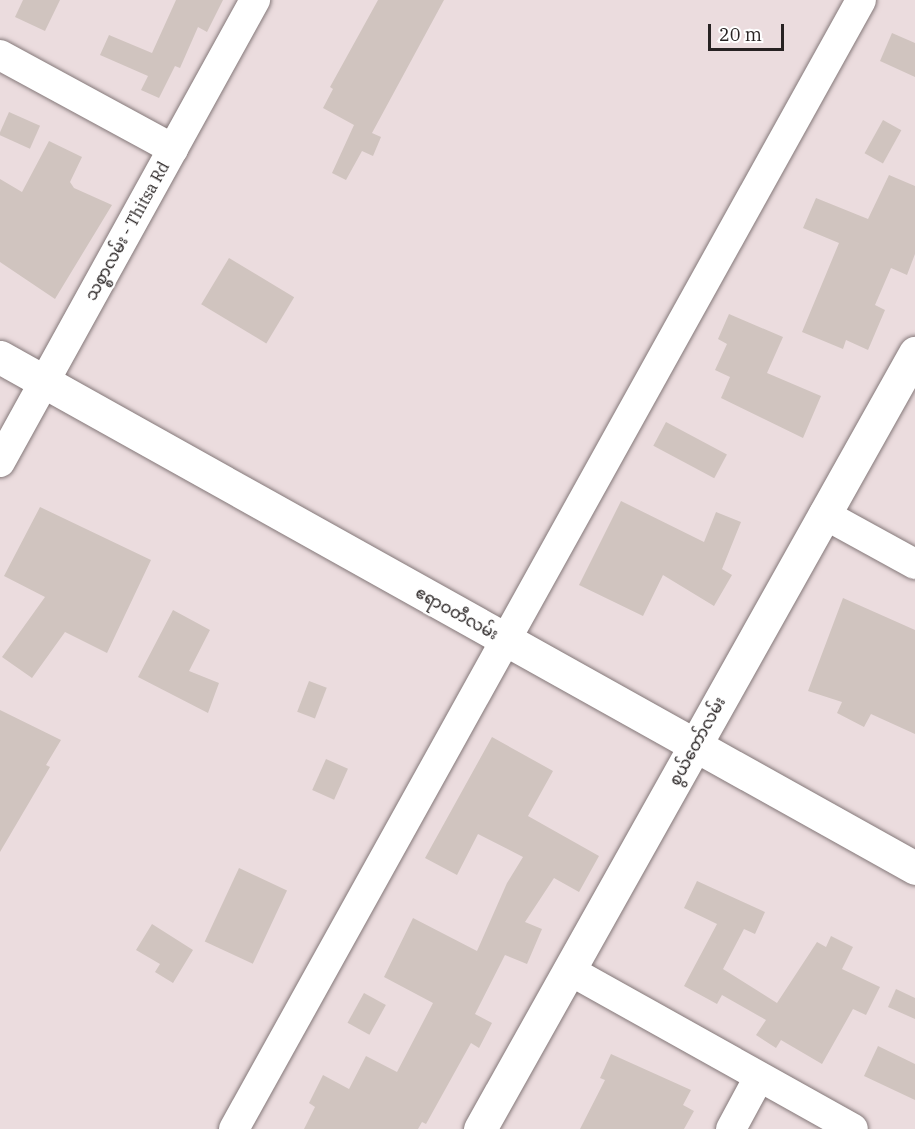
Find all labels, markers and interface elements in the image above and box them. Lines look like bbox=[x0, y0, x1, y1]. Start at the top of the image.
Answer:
scale bar bbox=[711, 12, 788, 50]
text: 20 m bbox=[719, 23, 762, 46]
street label: သစ္စာလမ်း - Thitsa Rd bbox=[81, 158, 173, 304]
street label: ဧရာဝတီလမ်း bbox=[412, 582, 502, 644]
street label: စွယ်တော်လမ်း bbox=[665, 693, 729, 789]

